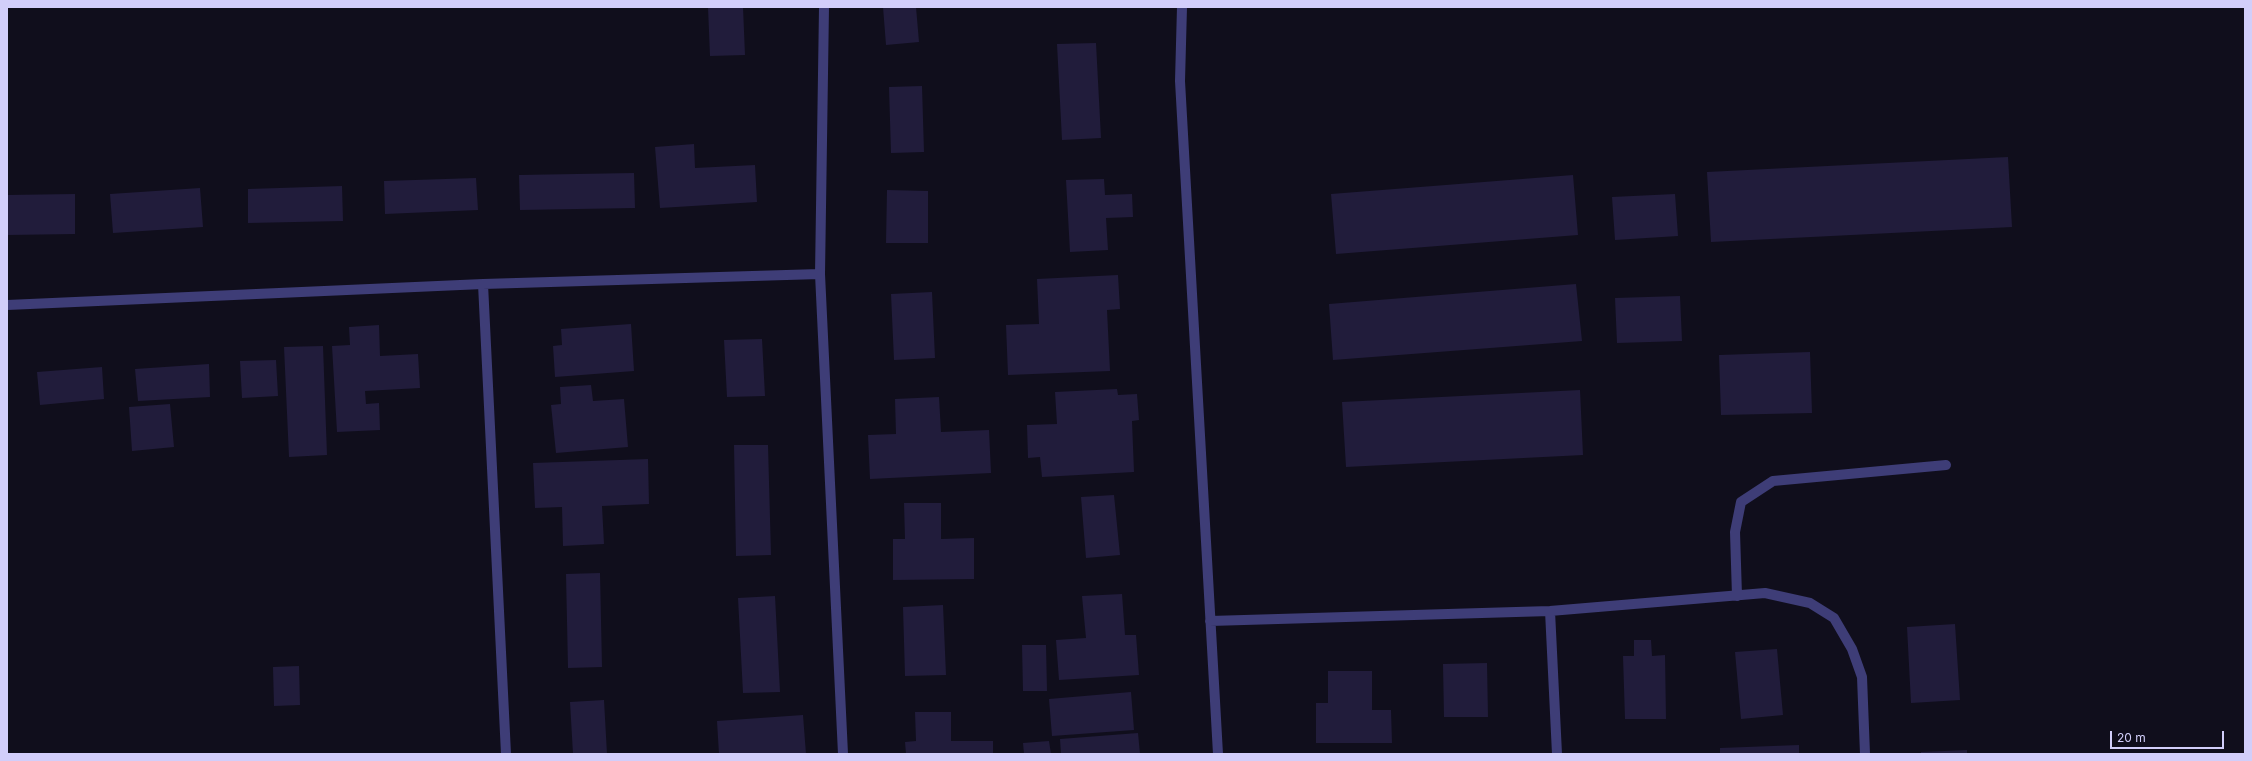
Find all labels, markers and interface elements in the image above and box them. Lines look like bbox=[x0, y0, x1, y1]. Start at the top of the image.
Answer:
scale bar bbox=[2112, 723, 2226, 749]
text: 20 m bbox=[2117, 730, 2146, 745]

